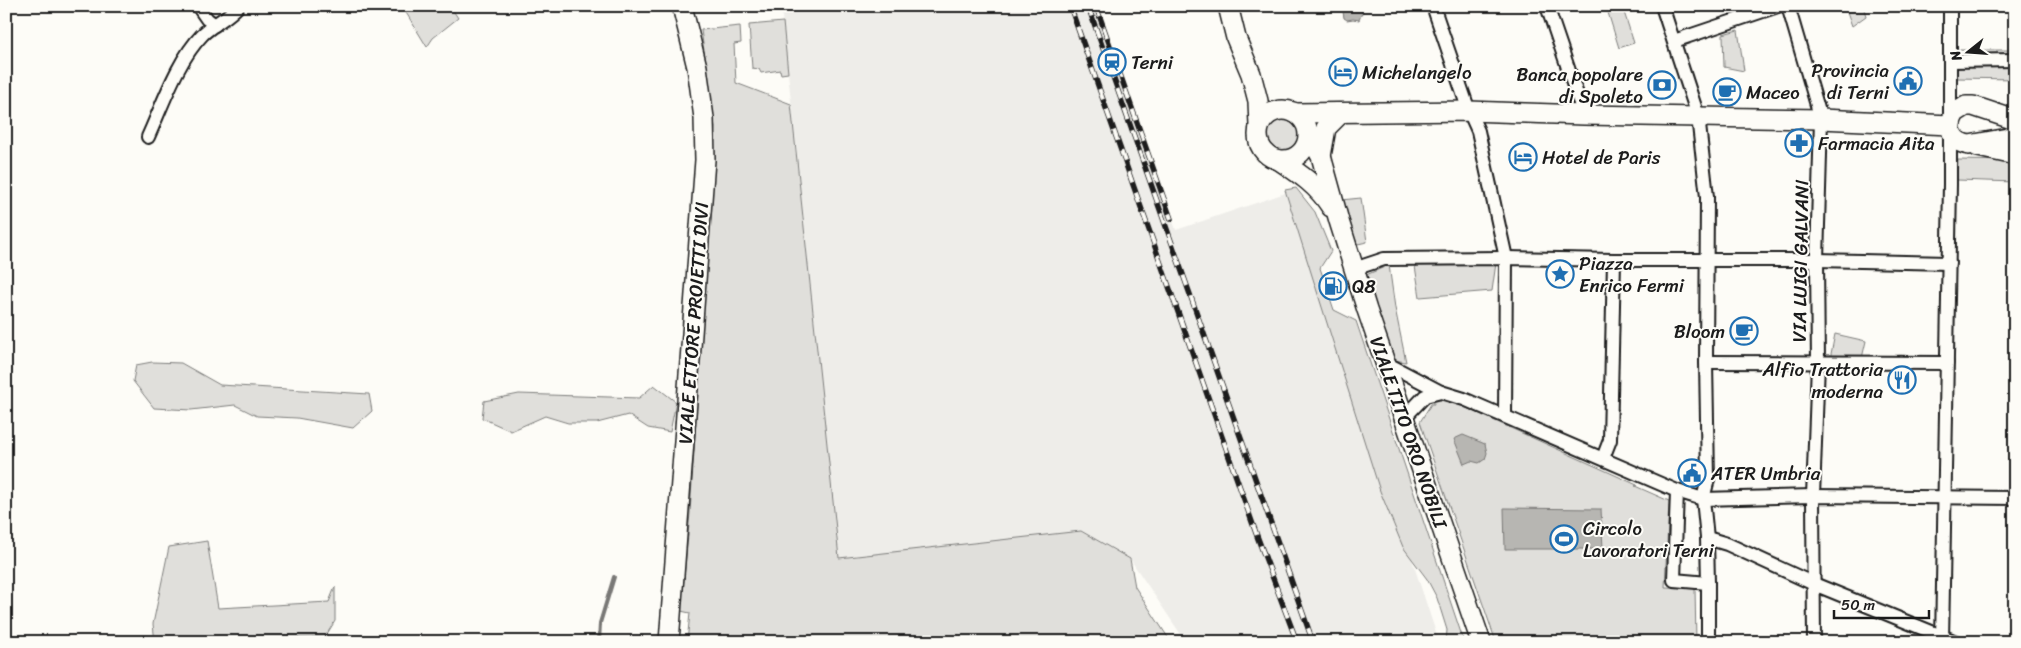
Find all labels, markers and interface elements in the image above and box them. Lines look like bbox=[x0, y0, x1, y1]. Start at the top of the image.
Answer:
north arrow bbox=[1944, 28, 1994, 78]
place label: Terni bbox=[1131, 46, 1174, 79]
station icon: Terni bbox=[1097, 47, 1127, 77]
text: N bbox=[1943, 47, 1970, 65]
place label: Provincia di Terni bbox=[1811, 54, 1890, 109]
place label: Michelangelo bbox=[1362, 56, 1472, 89]
hotel icon: Michelangelo bbox=[1328, 57, 1358, 87]
place label: Banca popolare di Spoleto bbox=[1516, 58, 1643, 113]
public building icon: Provincia di Terni bbox=[1893, 66, 1923, 96]
bank icon: Banca popolare di Spoleto bbox=[1647, 70, 1677, 100]
place label: Maceo bbox=[1746, 76, 1800, 109]
cafe icon: Maceo bbox=[1712, 77, 1742, 107]
place label: Farmacia Aita bbox=[1818, 127, 1935, 160]
pharmacy icon: Farmacia Aita bbox=[1784, 128, 1814, 158]
place label: Hotel de Paris bbox=[1542, 141, 1661, 174]
hotel icon: Hotel de Paris bbox=[1508, 142, 1538, 172]
street label: VIA LUIGI GALVANI bbox=[1783, 179, 1818, 343]
street label: VIALE ETTORE PROIETTI DIVI bbox=[669, 201, 718, 445]
place label: Piazza Enrico Fermi bbox=[1579, 247, 1685, 302]
place icon: Piazza Enrico Fermi bbox=[1545, 259, 1575, 289]
place label: Q8 bbox=[1352, 270, 1376, 303]
fuel station icon: Q8 bbox=[1318, 271, 1348, 301]
place label: Bloom bbox=[1674, 315, 1725, 348]
cafe icon: Bloom bbox=[1729, 316, 1759, 346]
street label: VIALE TITO ORO NOBILI bbox=[1360, 332, 1457, 534]
place label: Alfio Trattoria moderna bbox=[1762, 353, 1883, 408]
restaurant icon: Alfio Trattoria moderna bbox=[1887, 365, 1917, 395]
place label: ATER Umbria bbox=[1710, 457, 1821, 490]
public building icon: ATER Umbria bbox=[1677, 458, 1707, 488]
place label: Circolo Lavoratori Terni bbox=[1583, 512, 1715, 567]
sports icon: Circolo Lavoratori Terni bbox=[1549, 524, 1579, 554]
scale bar bbox=[1834, 588, 1928, 620]
text: 50 m bbox=[1841, 592, 1876, 618]

